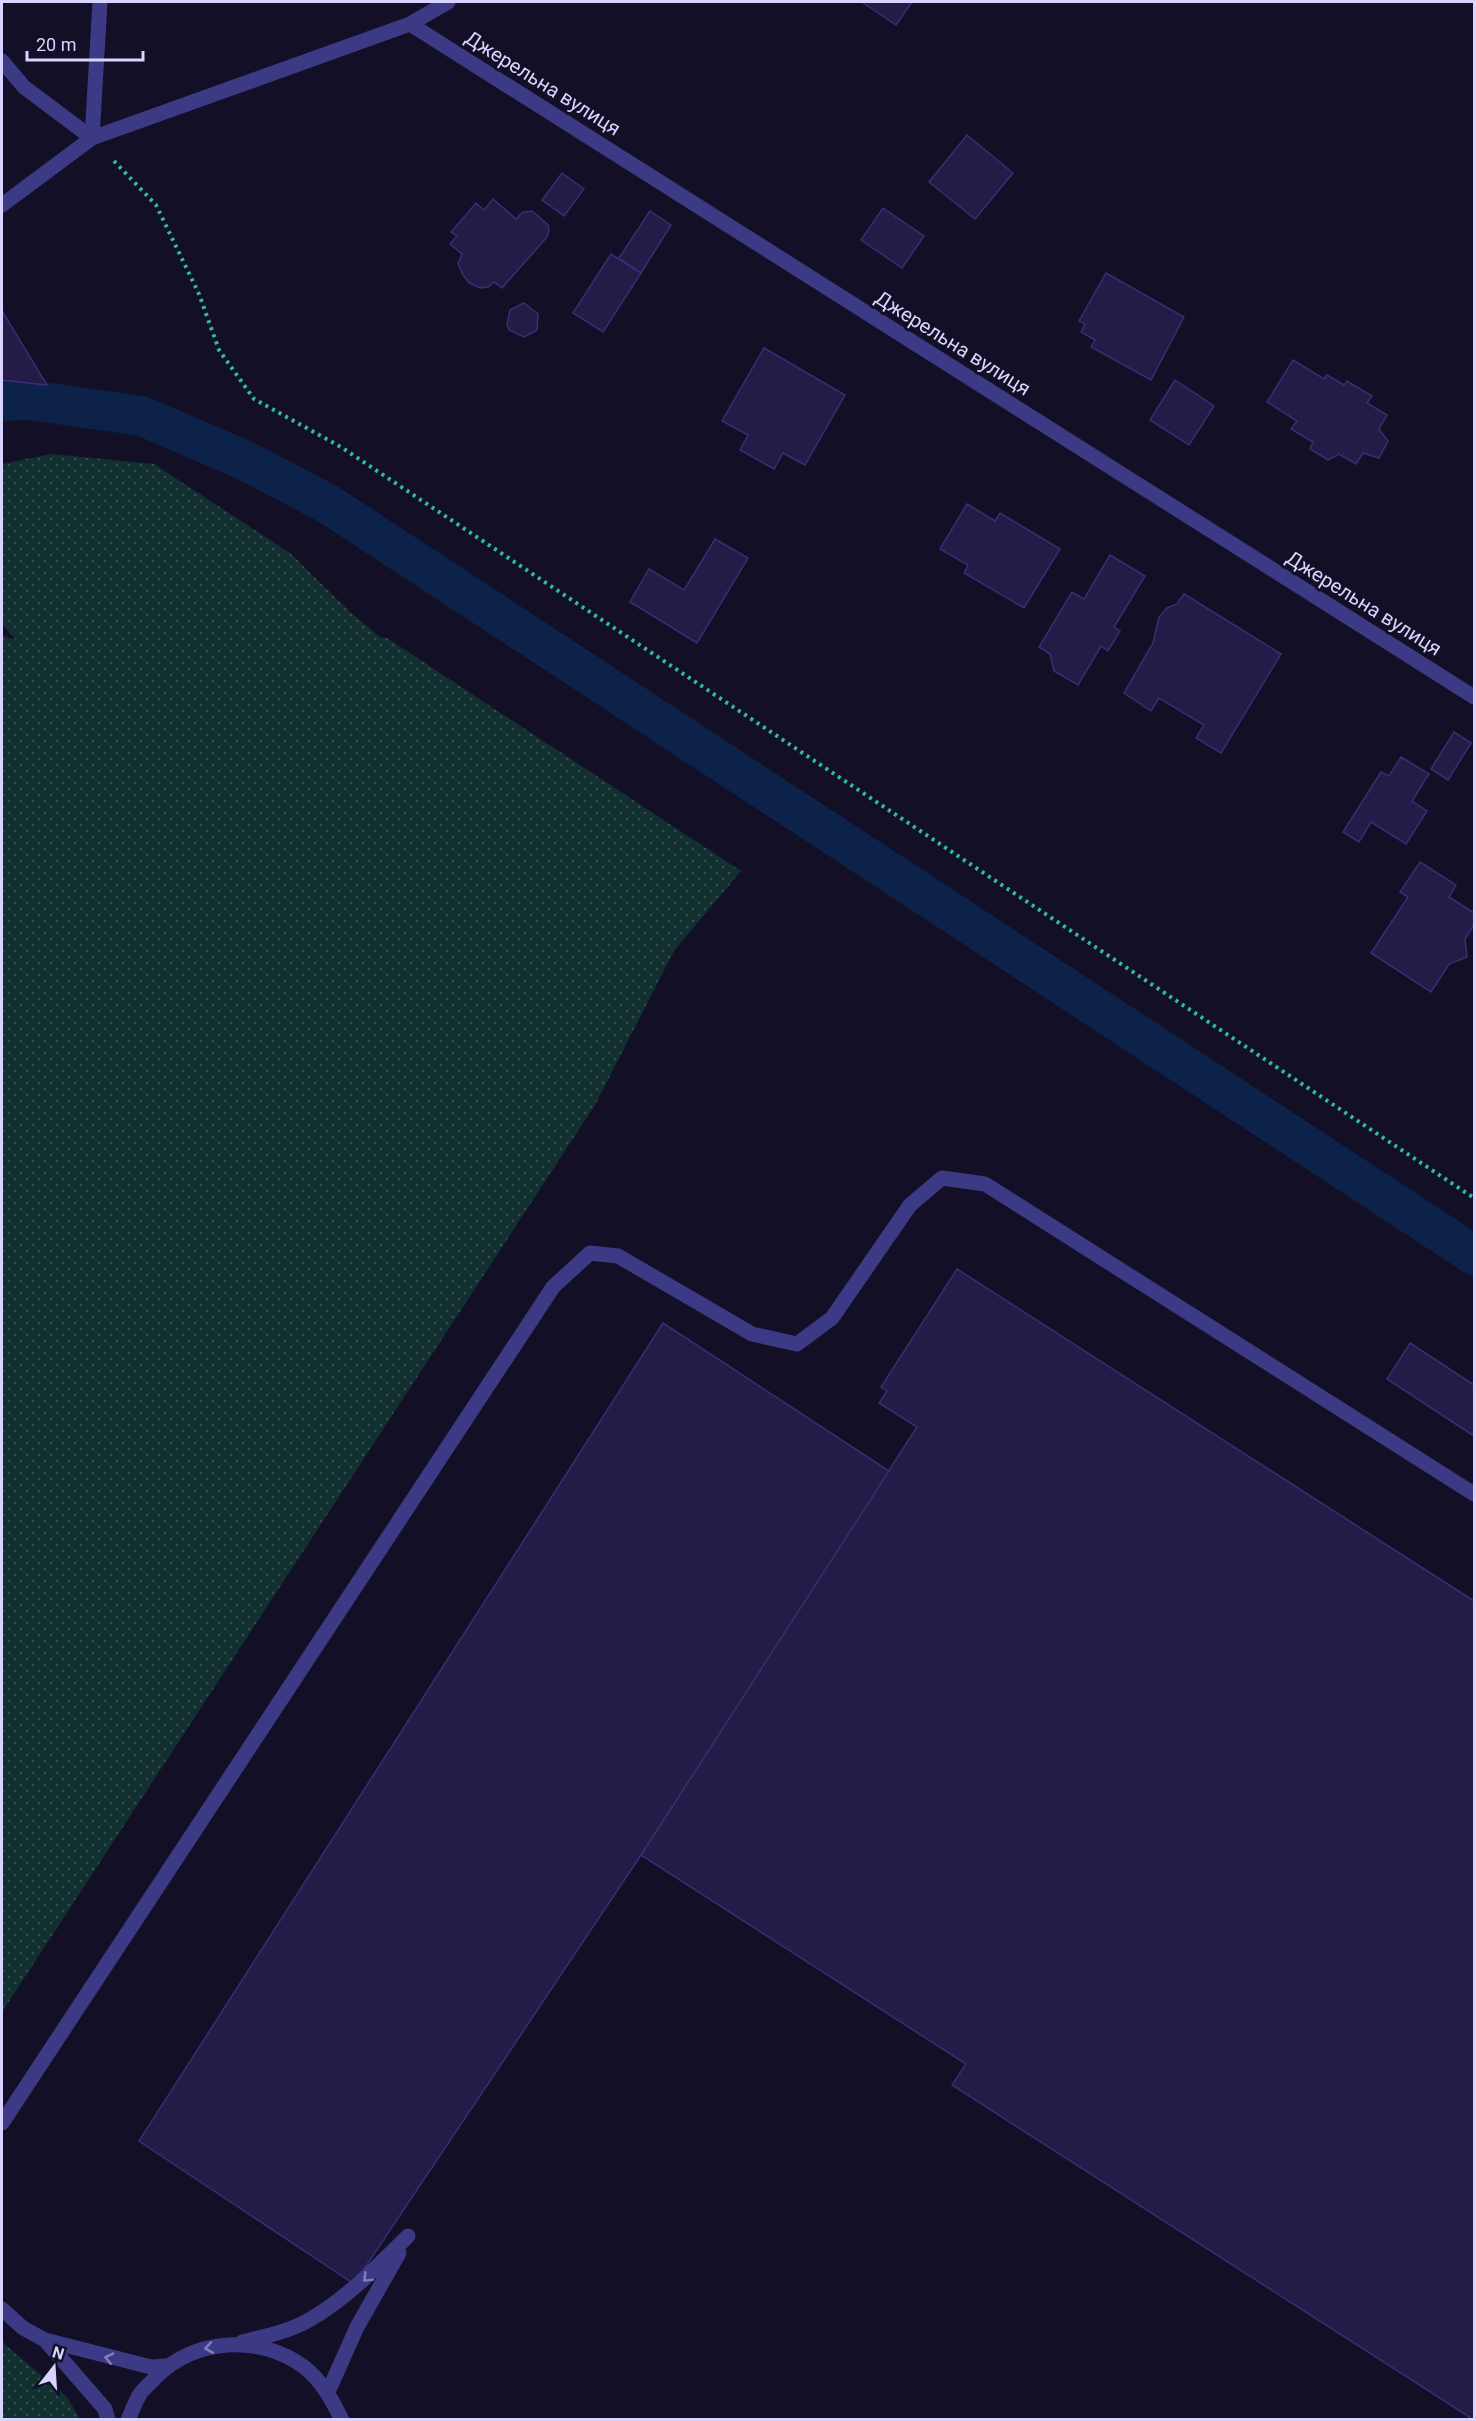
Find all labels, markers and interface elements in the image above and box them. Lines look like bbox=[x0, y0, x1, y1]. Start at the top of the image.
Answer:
scale bar bbox=[27, 24, 142, 62]
street label: Джерельна вулиця bbox=[461, 25, 625, 141]
text: 20 m bbox=[36, 34, 76, 55]
street label: Джерельна вулиця bbox=[871, 285, 1035, 401]
street label: Джерельна вулиця bbox=[1282, 545, 1446, 661]
one-way arrow bbox=[364, 2270, 375, 2281]
north arrow bbox=[24, 2337, 84, 2397]
one-way arrow bbox=[204, 2341, 214, 2354]
text: N bbox=[50, 2342, 66, 2364]
one-way arrow bbox=[105, 2352, 115, 2365]

